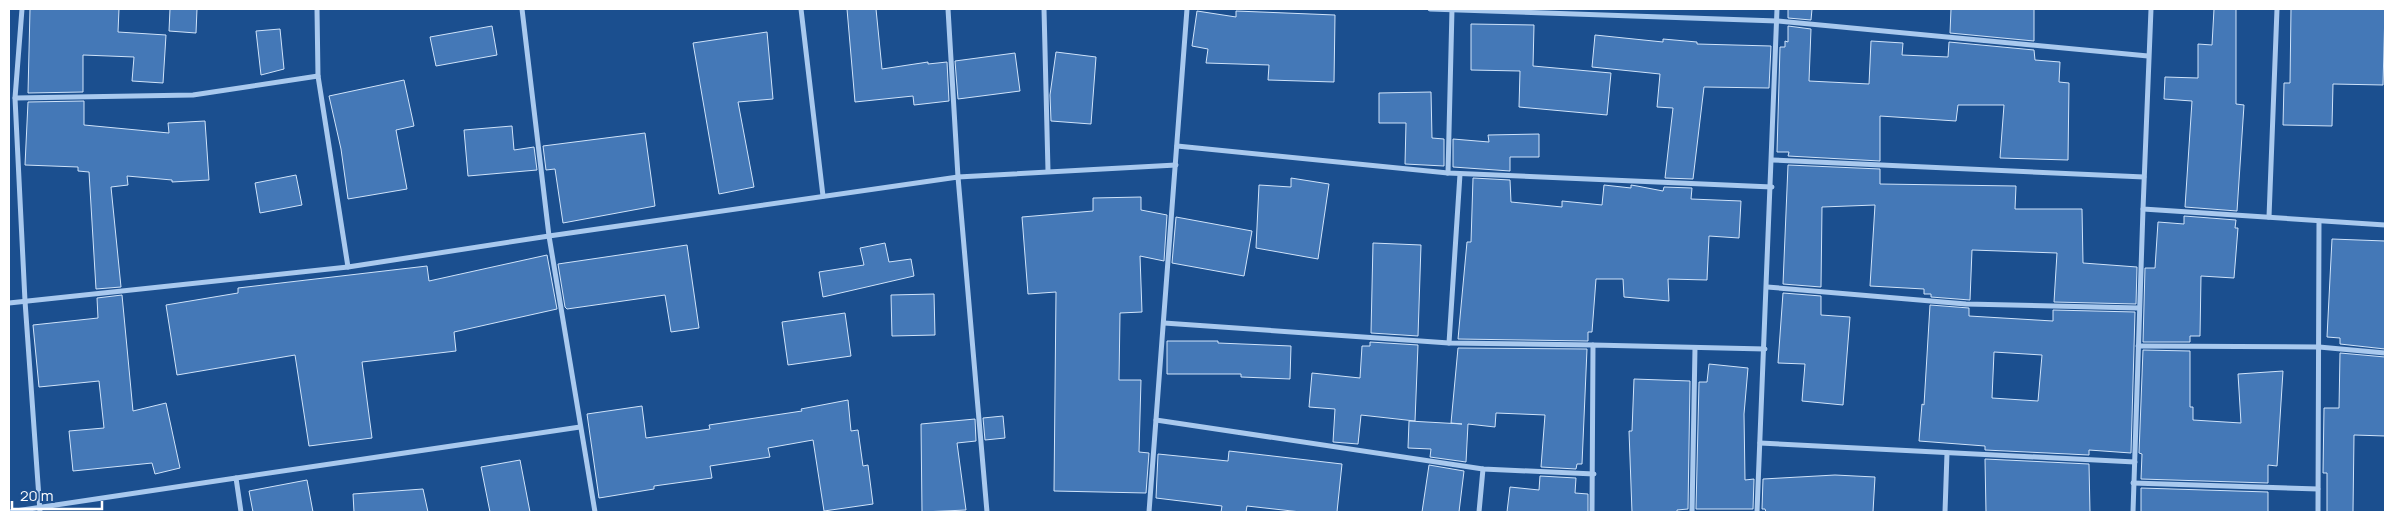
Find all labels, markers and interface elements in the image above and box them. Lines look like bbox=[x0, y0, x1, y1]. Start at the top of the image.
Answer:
scale bar bbox=[12, 478, 102, 510]
text: 20 m bbox=[20, 485, 53, 506]

